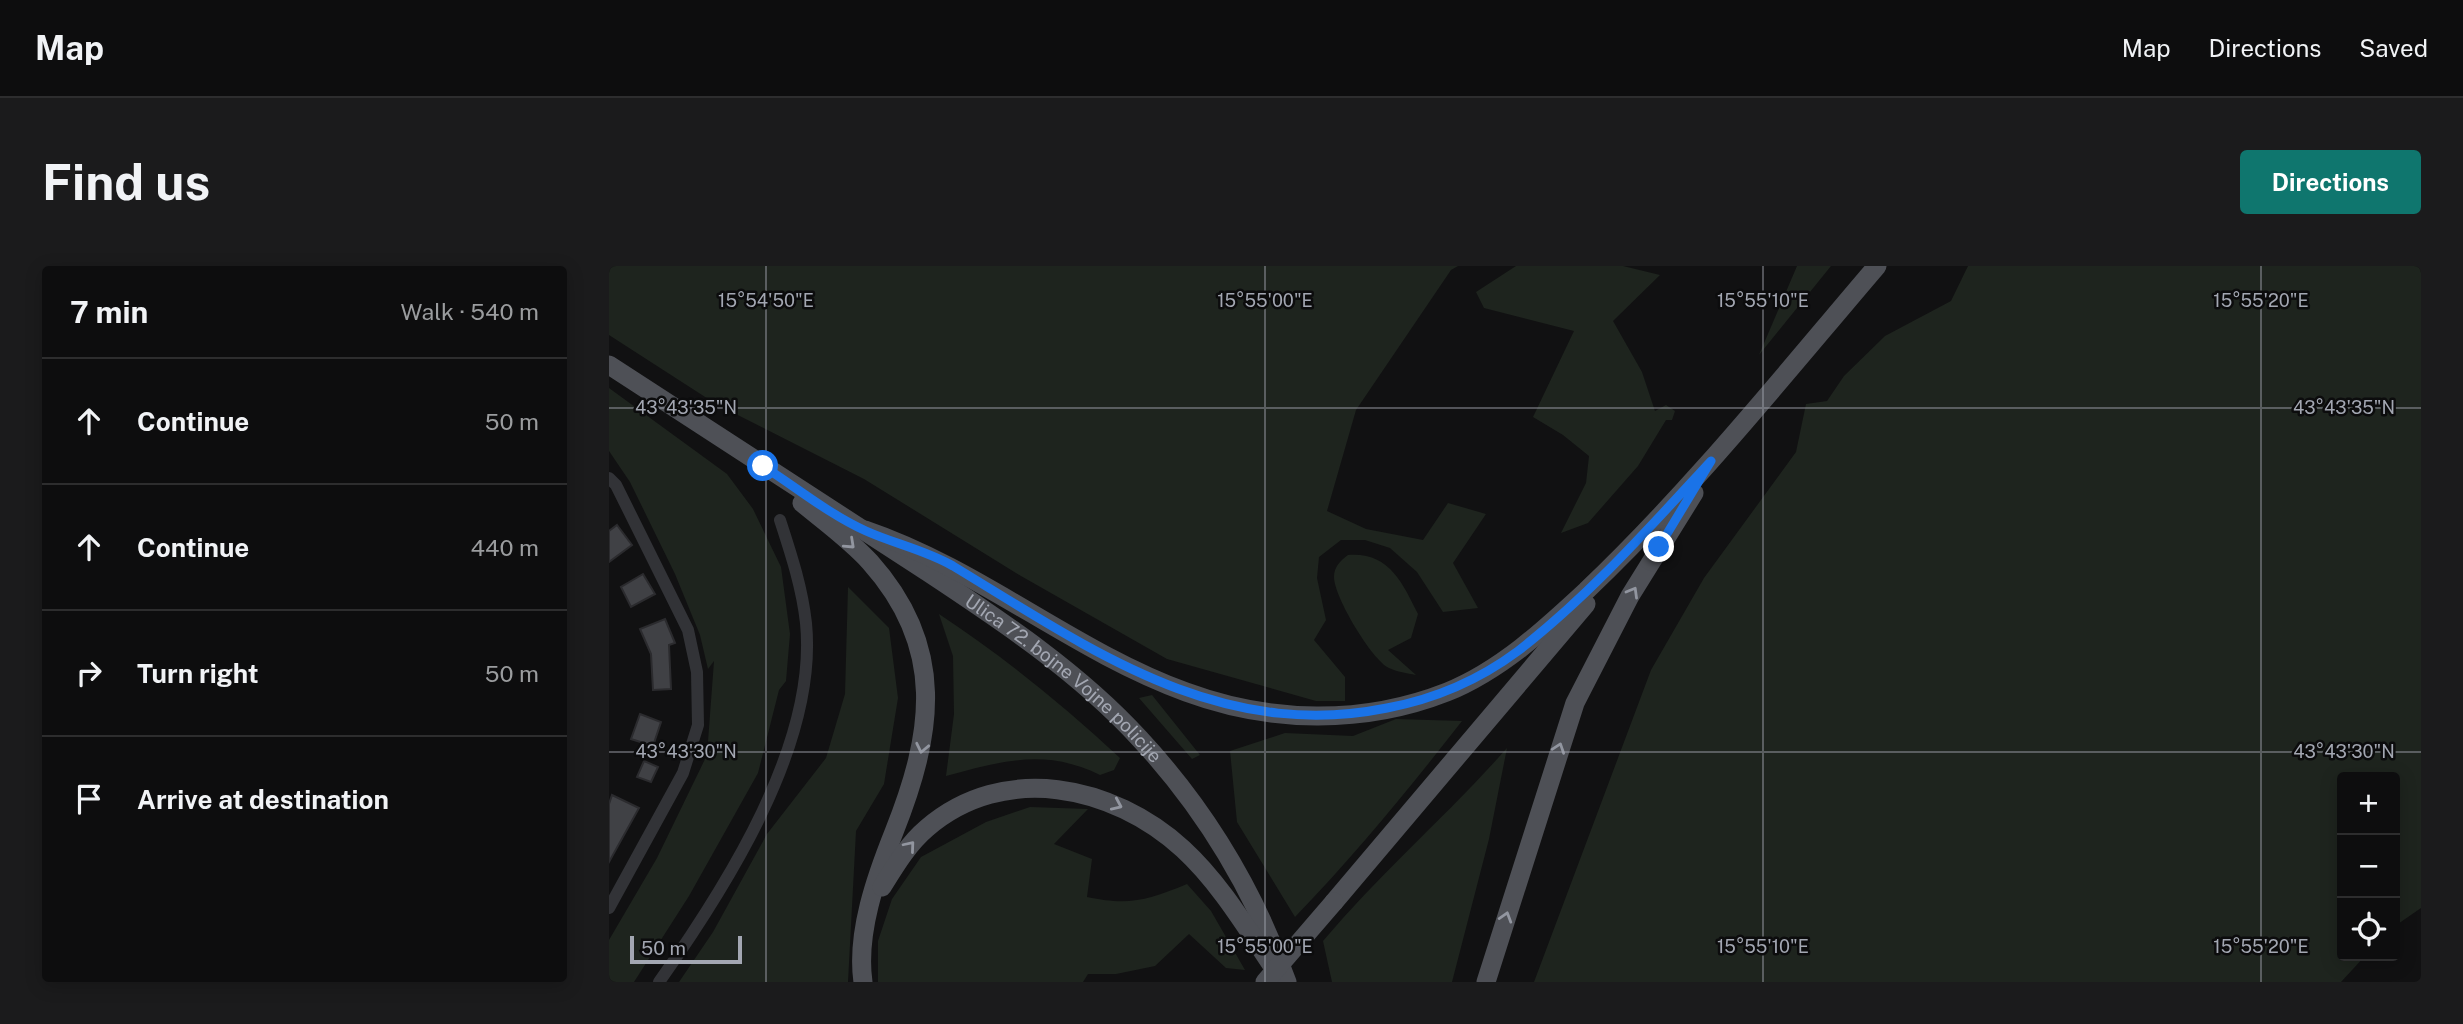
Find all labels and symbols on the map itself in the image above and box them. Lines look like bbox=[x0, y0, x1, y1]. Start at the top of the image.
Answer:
text: 15°54'50"E bbox=[718, 290, 814, 311]
text: 15°55'00"E bbox=[1217, 290, 1313, 311]
text: 15°55'10"E bbox=[1717, 290, 1809, 311]
text: 15°55'20"E bbox=[2213, 290, 2309, 311]
text: 43°43'35"N bbox=[635, 397, 737, 418]
text: 43°43'35"N bbox=[2293, 397, 2395, 418]
route start bbox=[747, 450, 778, 481]
route end bbox=[1643, 531, 1674, 562]
one-way arrow bbox=[842, 536, 855, 548]
one-way arrow bbox=[1624, 587, 1637, 600]
street label: Ulica 72. bojne Vojne policije bbox=[961, 589, 1167, 767]
text: 43°43'30"N bbox=[635, 741, 737, 762]
text: 43°43'30"N bbox=[2293, 741, 2395, 762]
one-way arrow bbox=[916, 742, 931, 754]
one-way arrow bbox=[1551, 742, 1565, 754]
one-way arrow bbox=[1110, 797, 1123, 811]
one-way arrow bbox=[902, 841, 914, 854]
one-way arrow bbox=[1498, 911, 1513, 923]
scale bar bbox=[630, 933, 742, 965]
text: 15°55'00"E bbox=[1217, 936, 1313, 957]
text: 15°55'10"E bbox=[1717, 936, 1809, 957]
text: 15°55'20"E bbox=[2213, 936, 2309, 957]

